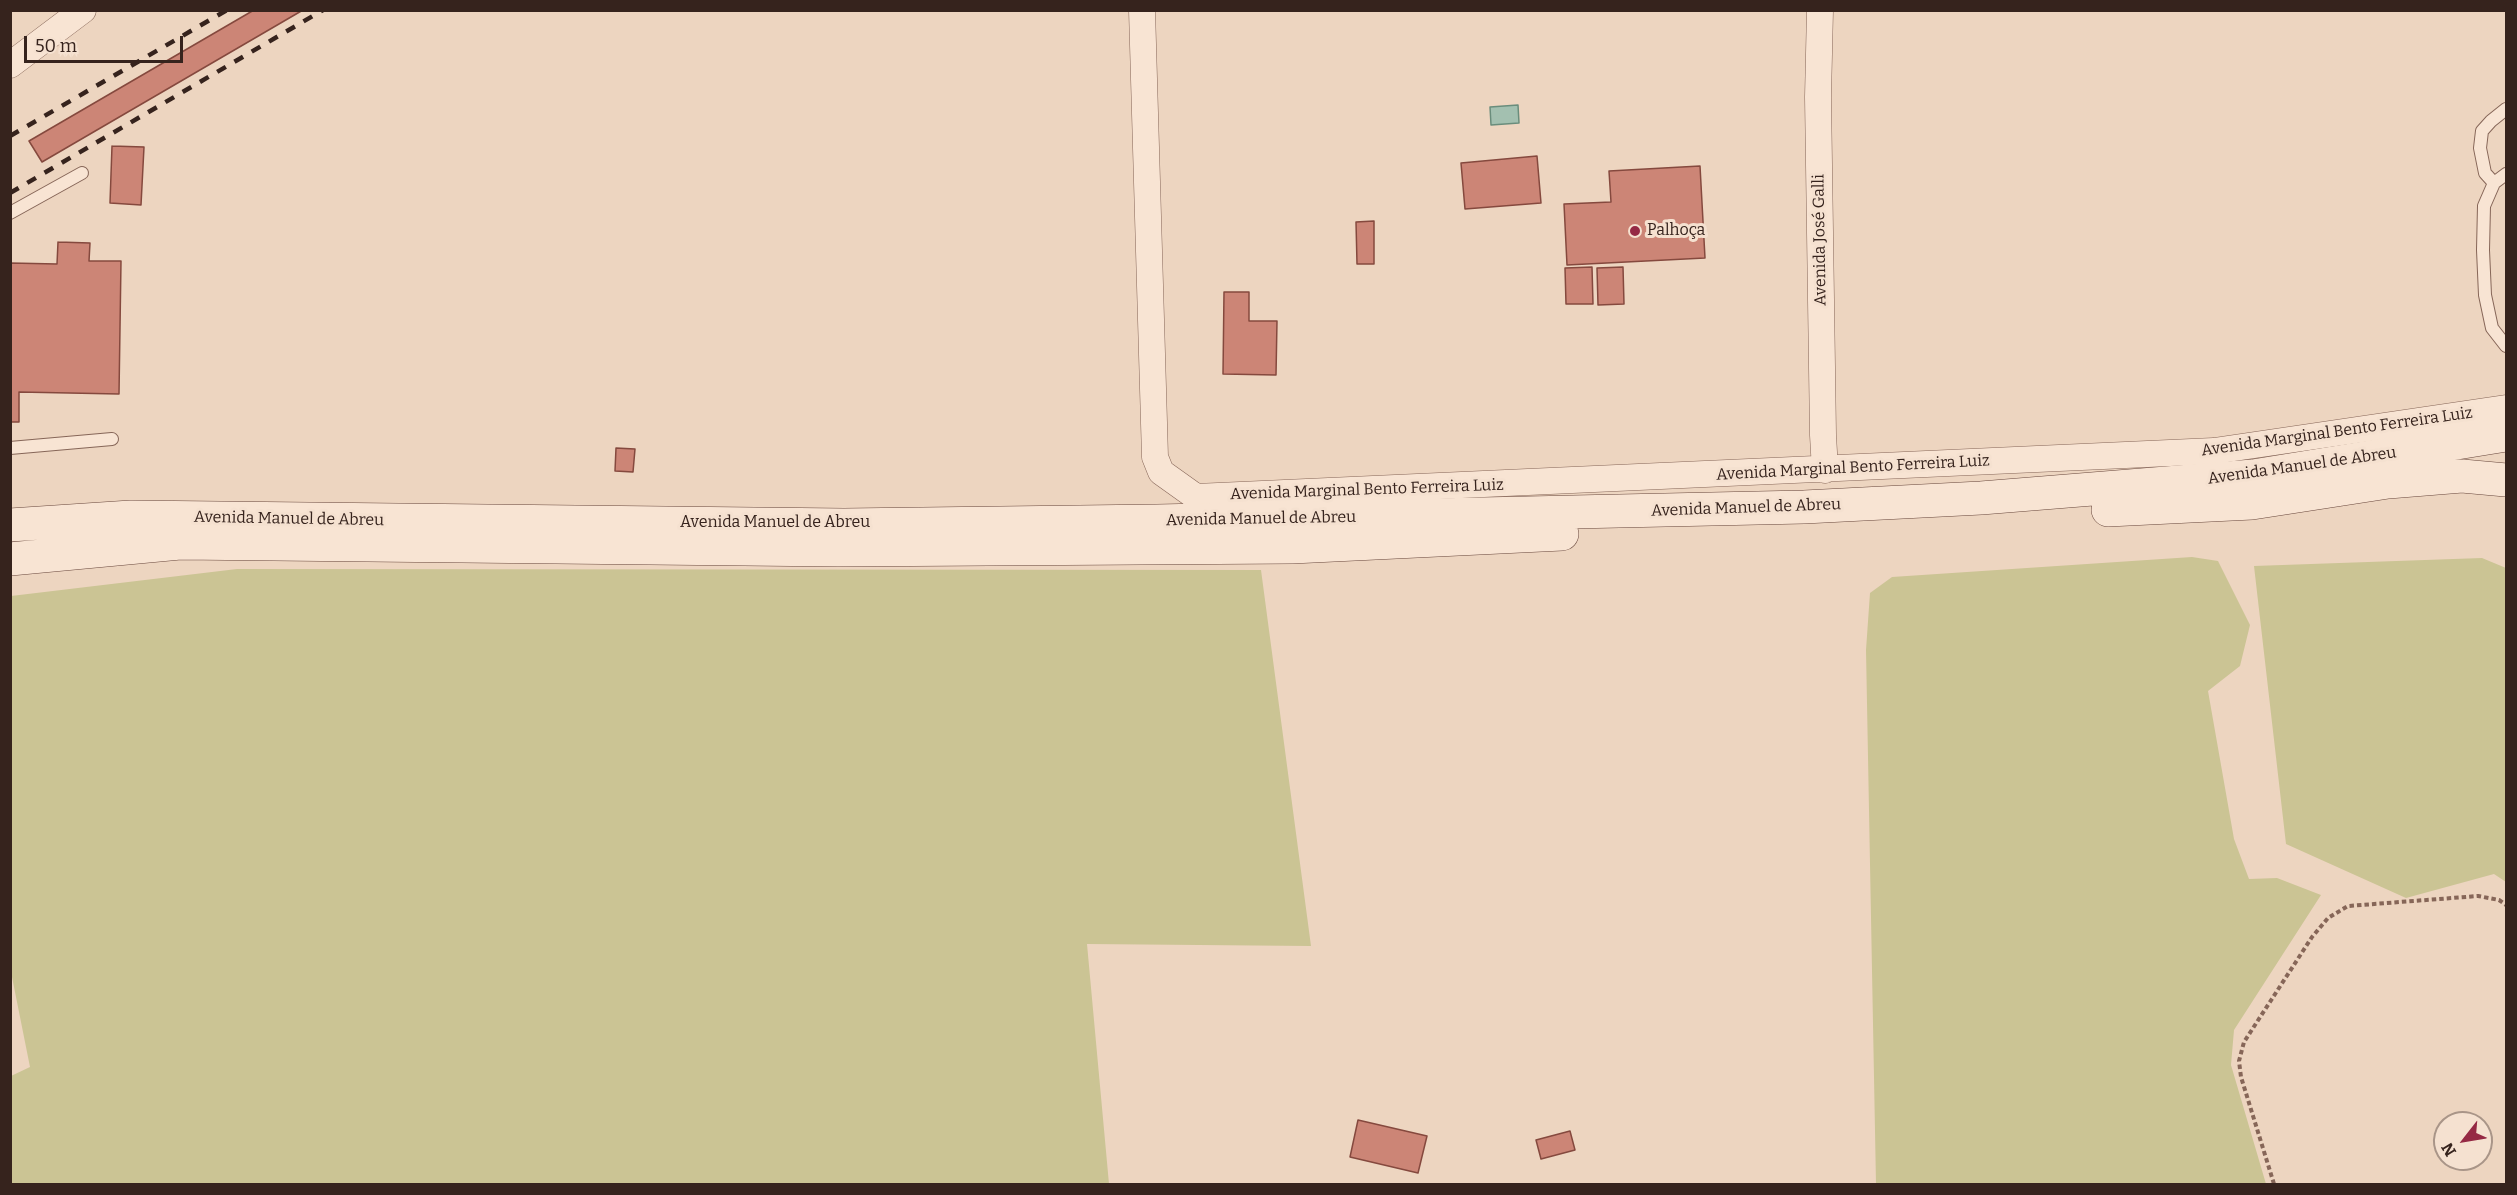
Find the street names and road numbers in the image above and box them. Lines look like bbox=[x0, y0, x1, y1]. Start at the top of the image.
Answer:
street label: Avenida José Galli bbox=[1809, 174, 1831, 306]
street label: Avenida Marginal Bento Ferreira Luiz bbox=[2200, 403, 2474, 461]
street label: Avenida Manuel de Abreu bbox=[2207, 443, 2397, 489]
street label: Avenida Marginal Bento Ferreira Luiz bbox=[1716, 451, 1990, 485]
street label: Avenida Marginal Bento Ferreira Luiz bbox=[1230, 476, 1504, 504]
street label: Avenida Manuel de Abreu bbox=[1651, 495, 1841, 521]
street label: Avenida Manuel de Abreu bbox=[194, 508, 384, 530]
street label: Avenida Manuel de Abreu bbox=[1166, 508, 1356, 530]
street label: Avenida Manuel de Abreu bbox=[680, 513, 870, 533]

